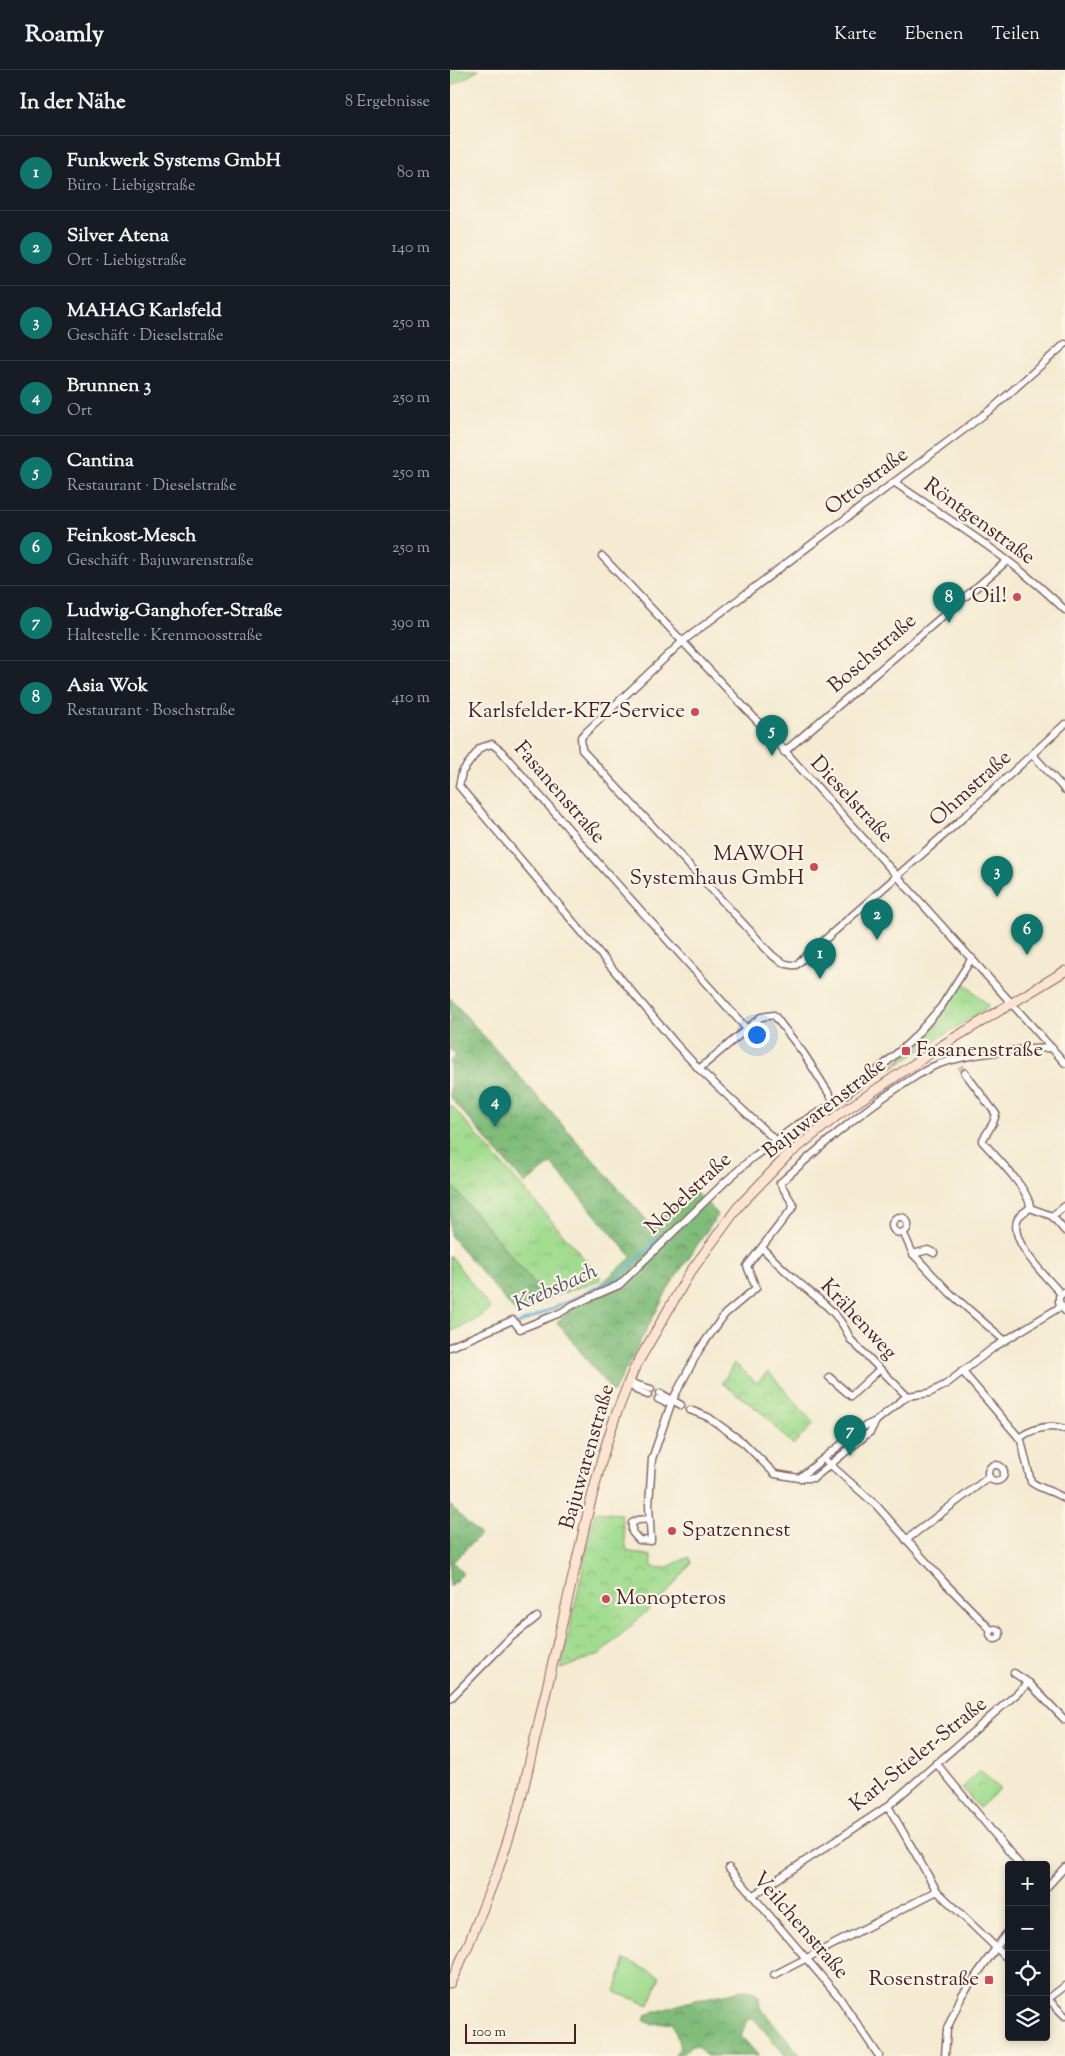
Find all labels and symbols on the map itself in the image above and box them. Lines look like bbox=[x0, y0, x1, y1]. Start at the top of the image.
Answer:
street label: Ottostraße bbox=[819, 441, 915, 523]
street label: Röntgenstraße bbox=[917, 471, 1041, 573]
pin: 8 bbox=[933, 582, 965, 623]
place label: Oil! bbox=[971, 582, 1007, 612]
marker: Oil! bbox=[1011, 591, 1023, 603]
street label: Boschstraße bbox=[822, 607, 924, 701]
place label: Karlsfelder-KFZ-Service bbox=[468, 697, 685, 727]
marker: Karlsfelder-KFZ-Service bbox=[689, 706, 701, 718]
pin: 5 bbox=[756, 715, 788, 756]
street label: Fasanenstraße bbox=[506, 735, 612, 851]
street label: Ohmstraße bbox=[923, 744, 1019, 834]
street label: Dieselstraße bbox=[803, 750, 899, 850]
place label: MAWOH Systemhaus GmbH bbox=[629, 840, 804, 894]
pin: 3 bbox=[981, 856, 1013, 897]
marker: MAWOH Systemhaus GmbH bbox=[808, 861, 820, 873]
pin: 2 bbox=[861, 899, 893, 940]
pin: 6 bbox=[1011, 914, 1043, 955]
pin: 1 bbox=[804, 938, 836, 979]
your location bbox=[744, 1022, 770, 1048]
place label: Fasanenstraße bbox=[916, 1036, 1043, 1066]
marker: Fasanenstraße bbox=[900, 1045, 912, 1057]
street label: Bajuwarenstraße bbox=[757, 1051, 893, 1167]
pin: 4 bbox=[479, 1086, 511, 1127]
street label: Nobelstraße bbox=[639, 1146, 739, 1242]
water label: Krebsbach bbox=[509, 1256, 603, 1322]
street label: Krähenweg bbox=[813, 1273, 903, 1367]
street label: Bajuwarenstraße bbox=[553, 1381, 623, 1533]
pin: 7 bbox=[834, 1415, 866, 1456]
place label: Spatzennest bbox=[682, 1516, 790, 1546]
marker: Spatzennest bbox=[666, 1525, 678, 1537]
place label: Monopteros bbox=[616, 1584, 726, 1614]
marker: Monopteros bbox=[600, 1593, 612, 1605]
street label: Karl-Stieler-Straße bbox=[844, 1690, 994, 1820]
street label: Veilchenstraße bbox=[745, 1866, 855, 1986]
place label: Rosenstraße bbox=[869, 1965, 979, 1995]
marker: Rosenstraße bbox=[983, 1974, 995, 1986]
scale bar bbox=[465, 2021, 576, 2044]

